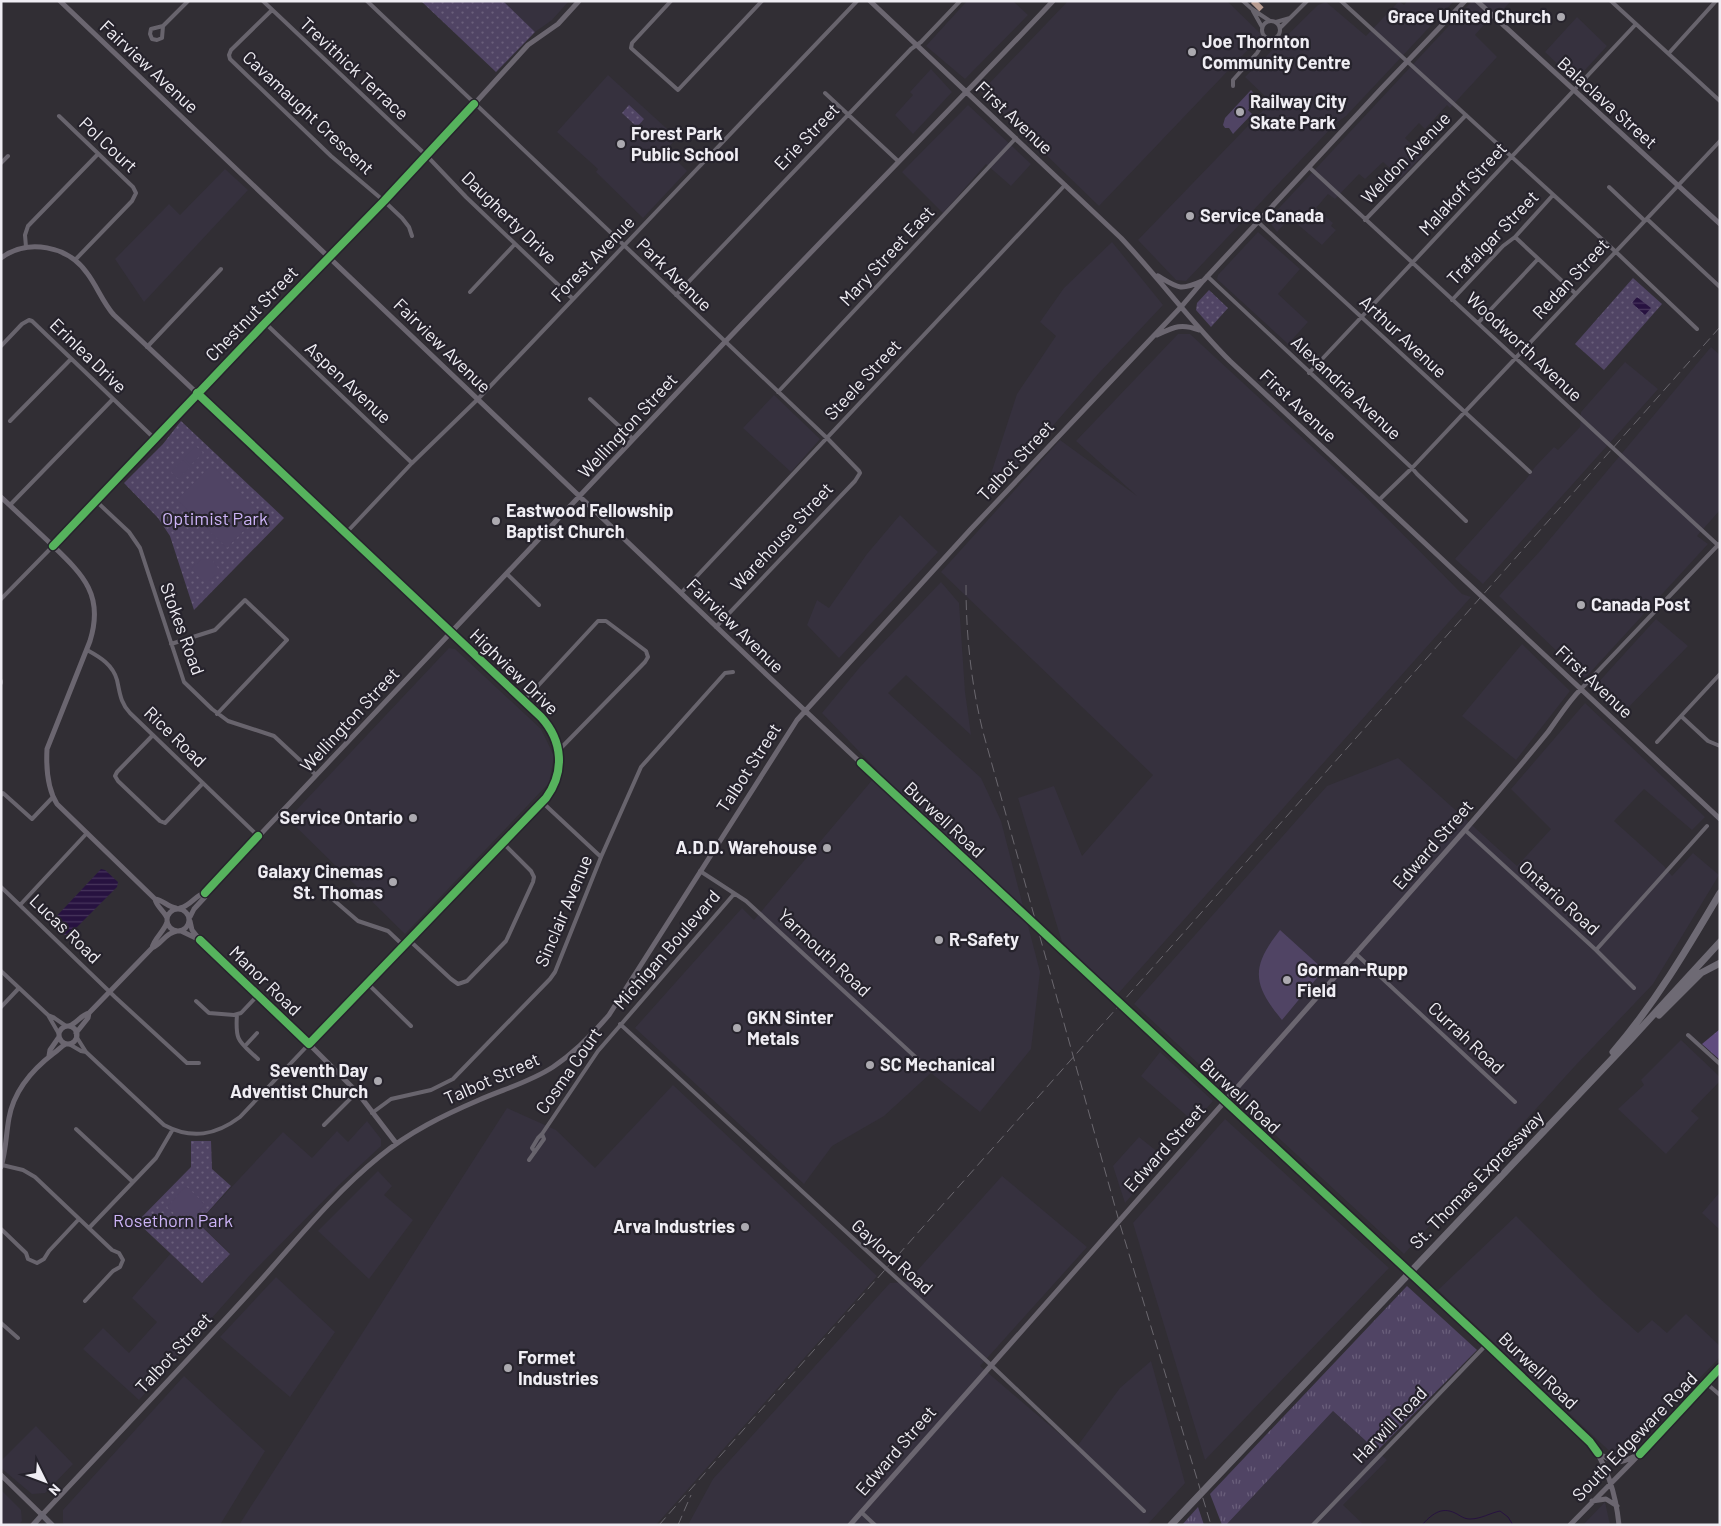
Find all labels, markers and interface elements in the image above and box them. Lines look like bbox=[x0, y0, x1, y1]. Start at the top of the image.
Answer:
place label: Grace United Church bbox=[1388, 5, 1551, 27]
marker: Grace United Church bbox=[1555, 11, 1567, 23]
street label: Trevithick Terrace bbox=[296, 12, 414, 124]
street label: Fairview Avenue bbox=[96, 15, 204, 118]
place label: Joe Thornton Community Centre bbox=[1202, 30, 1351, 73]
street label: Cavamaught Crescent bbox=[239, 46, 379, 179]
marker: Joe Thornton Community Centre bbox=[1186, 46, 1198, 58]
street label: Balaclava Street bbox=[1553, 52, 1662, 153]
street label: First Avenue bbox=[972, 76, 1058, 158]
place label: Railway City Skate Park bbox=[1250, 90, 1347, 133]
street label: Erie Street bbox=[769, 98, 843, 174]
marker: Railway City Skate Park bbox=[1234, 106, 1246, 118]
street label: Weldon Avenue bbox=[1356, 107, 1454, 208]
street label: Pol Court bbox=[75, 112, 142, 177]
place label: Forest Park Public School bbox=[631, 122, 739, 165]
street label: Malakoff Street bbox=[1414, 137, 1511, 239]
marker: Forest Park Public School bbox=[615, 138, 627, 150]
street label: Daugherty Drive bbox=[457, 166, 562, 268]
street label: Trafalgar Street bbox=[1442, 186, 1543, 289]
street label: Mary Street East bbox=[834, 201, 938, 310]
place label: Service Canada bbox=[1200, 204, 1324, 226]
marker: Service Canada bbox=[1184, 210, 1196, 222]
street label: Forest Avenue bbox=[546, 211, 639, 306]
street label: Park Avenue bbox=[632, 233, 717, 316]
street label: Redan Street bbox=[1527, 234, 1613, 323]
street label: Chestnut Street bbox=[200, 261, 302, 365]
street label: Woodworth Avenue bbox=[1462, 287, 1587, 406]
street label: Arthur Avenue bbox=[1356, 290, 1452, 382]
street label: Fairview Avenue bbox=[389, 293, 496, 397]
street label: Erinlea Drive bbox=[46, 313, 132, 397]
street label: Alexandria Avenue bbox=[1287, 331, 1406, 444]
street label: Steele Street bbox=[819, 334, 905, 424]
street label: Aspen Avenue bbox=[301, 337, 396, 428]
street label: First Avenue bbox=[1256, 364, 1342, 446]
street label: Wellington Street bbox=[573, 368, 681, 482]
street label: Talbot Street bbox=[972, 416, 1058, 505]
street label: Warehouse Street bbox=[725, 478, 837, 595]
place label: Eastwood Fellowship Baptist Church bbox=[506, 499, 674, 542]
park label: Optimist Park bbox=[162, 507, 268, 529]
marker: Eastwood Fellowship Baptist Church bbox=[490, 515, 502, 527]
street label: Fairview Avenue bbox=[682, 573, 789, 677]
street label: Stokes Road bbox=[156, 579, 210, 678]
place label: Canada Post bbox=[1591, 593, 1690, 615]
marker: Canada Post bbox=[1575, 599, 1587, 611]
street label: Highview Drive bbox=[466, 624, 564, 719]
street label: First Avenue bbox=[1552, 640, 1638, 722]
street label: Wellington Street bbox=[295, 662, 403, 776]
street label: Rice Road bbox=[140, 701, 211, 771]
street label: Talbot Street bbox=[711, 719, 785, 816]
street label: Burwell Road bbox=[900, 777, 989, 862]
street label: Edward Street bbox=[1387, 795, 1477, 894]
place label: Service Ontario bbox=[280, 806, 403, 828]
marker: Service Ontario bbox=[407, 812, 419, 824]
place label: A.D.D. Warehouse bbox=[676, 836, 817, 858]
marker: A.D.D. Warehouse bbox=[821, 842, 833, 854]
street label: Sinclair Avenue bbox=[530, 851, 597, 970]
street label: Ontario Road bbox=[1515, 855, 1605, 939]
place label: Galaxy Cinemas St. Thomas bbox=[258, 860, 383, 903]
marker: Galaxy Cinemas St. Thomas bbox=[387, 876, 399, 888]
street label: Michigan Boulevard bbox=[608, 885, 724, 1014]
street label: Lucas Road bbox=[26, 889, 106, 968]
street label: Yarmouth Road bbox=[774, 904, 876, 1001]
place label: R-Safety bbox=[949, 928, 1019, 950]
marker: R-Safety bbox=[933, 934, 945, 946]
street label: Manor Road bbox=[225, 941, 306, 1020]
place label: Gorman-Rupp Field bbox=[1297, 958, 1408, 1001]
marker: Gorman-Rupp Field bbox=[1281, 974, 1293, 986]
street label: Currah Road bbox=[1424, 997, 1509, 1078]
place label: GKN Sinter Metals bbox=[747, 1006, 834, 1049]
marker: GKN Sinter Metals bbox=[731, 1022, 743, 1034]
street label: Cosma Court bbox=[530, 1023, 606, 1118]
street label: Talbot Street bbox=[441, 1047, 543, 1109]
place label: SC Mechanical bbox=[880, 1053, 995, 1075]
street label: Burwell Road bbox=[1196, 1053, 1285, 1138]
place label: Seventh Day Adventist Church bbox=[230, 1059, 368, 1102]
marker: SC Mechanical bbox=[864, 1059, 876, 1071]
marker: Seventh Day Adventist Church bbox=[372, 1075, 384, 1087]
street label: Edward Street bbox=[1119, 1098, 1210, 1196]
street label: St. Thomas Expressway bbox=[1405, 1106, 1548, 1253]
park label: Rosethorn Park bbox=[113, 1209, 233, 1231]
street label: Gaylord Road bbox=[847, 1214, 938, 1299]
place label: Arva Industries bbox=[613, 1215, 735, 1237]
marker: Arva Industries bbox=[739, 1221, 751, 1233]
street label: Talbot Street bbox=[130, 1308, 216, 1397]
street label: Burwell Road bbox=[1494, 1327, 1583, 1414]
place label: Formet Industries bbox=[518, 1346, 599, 1389]
marker: Formet Industries bbox=[502, 1362, 514, 1374]
street label: South Edgeware Road bbox=[1567, 1367, 1702, 1505]
street label: Harwill Road bbox=[1348, 1382, 1431, 1467]
street label: Edward Street bbox=[850, 1401, 940, 1500]
north arrow bbox=[20, 1456, 70, 1506]
text: N bbox=[46, 1481, 64, 1499]

